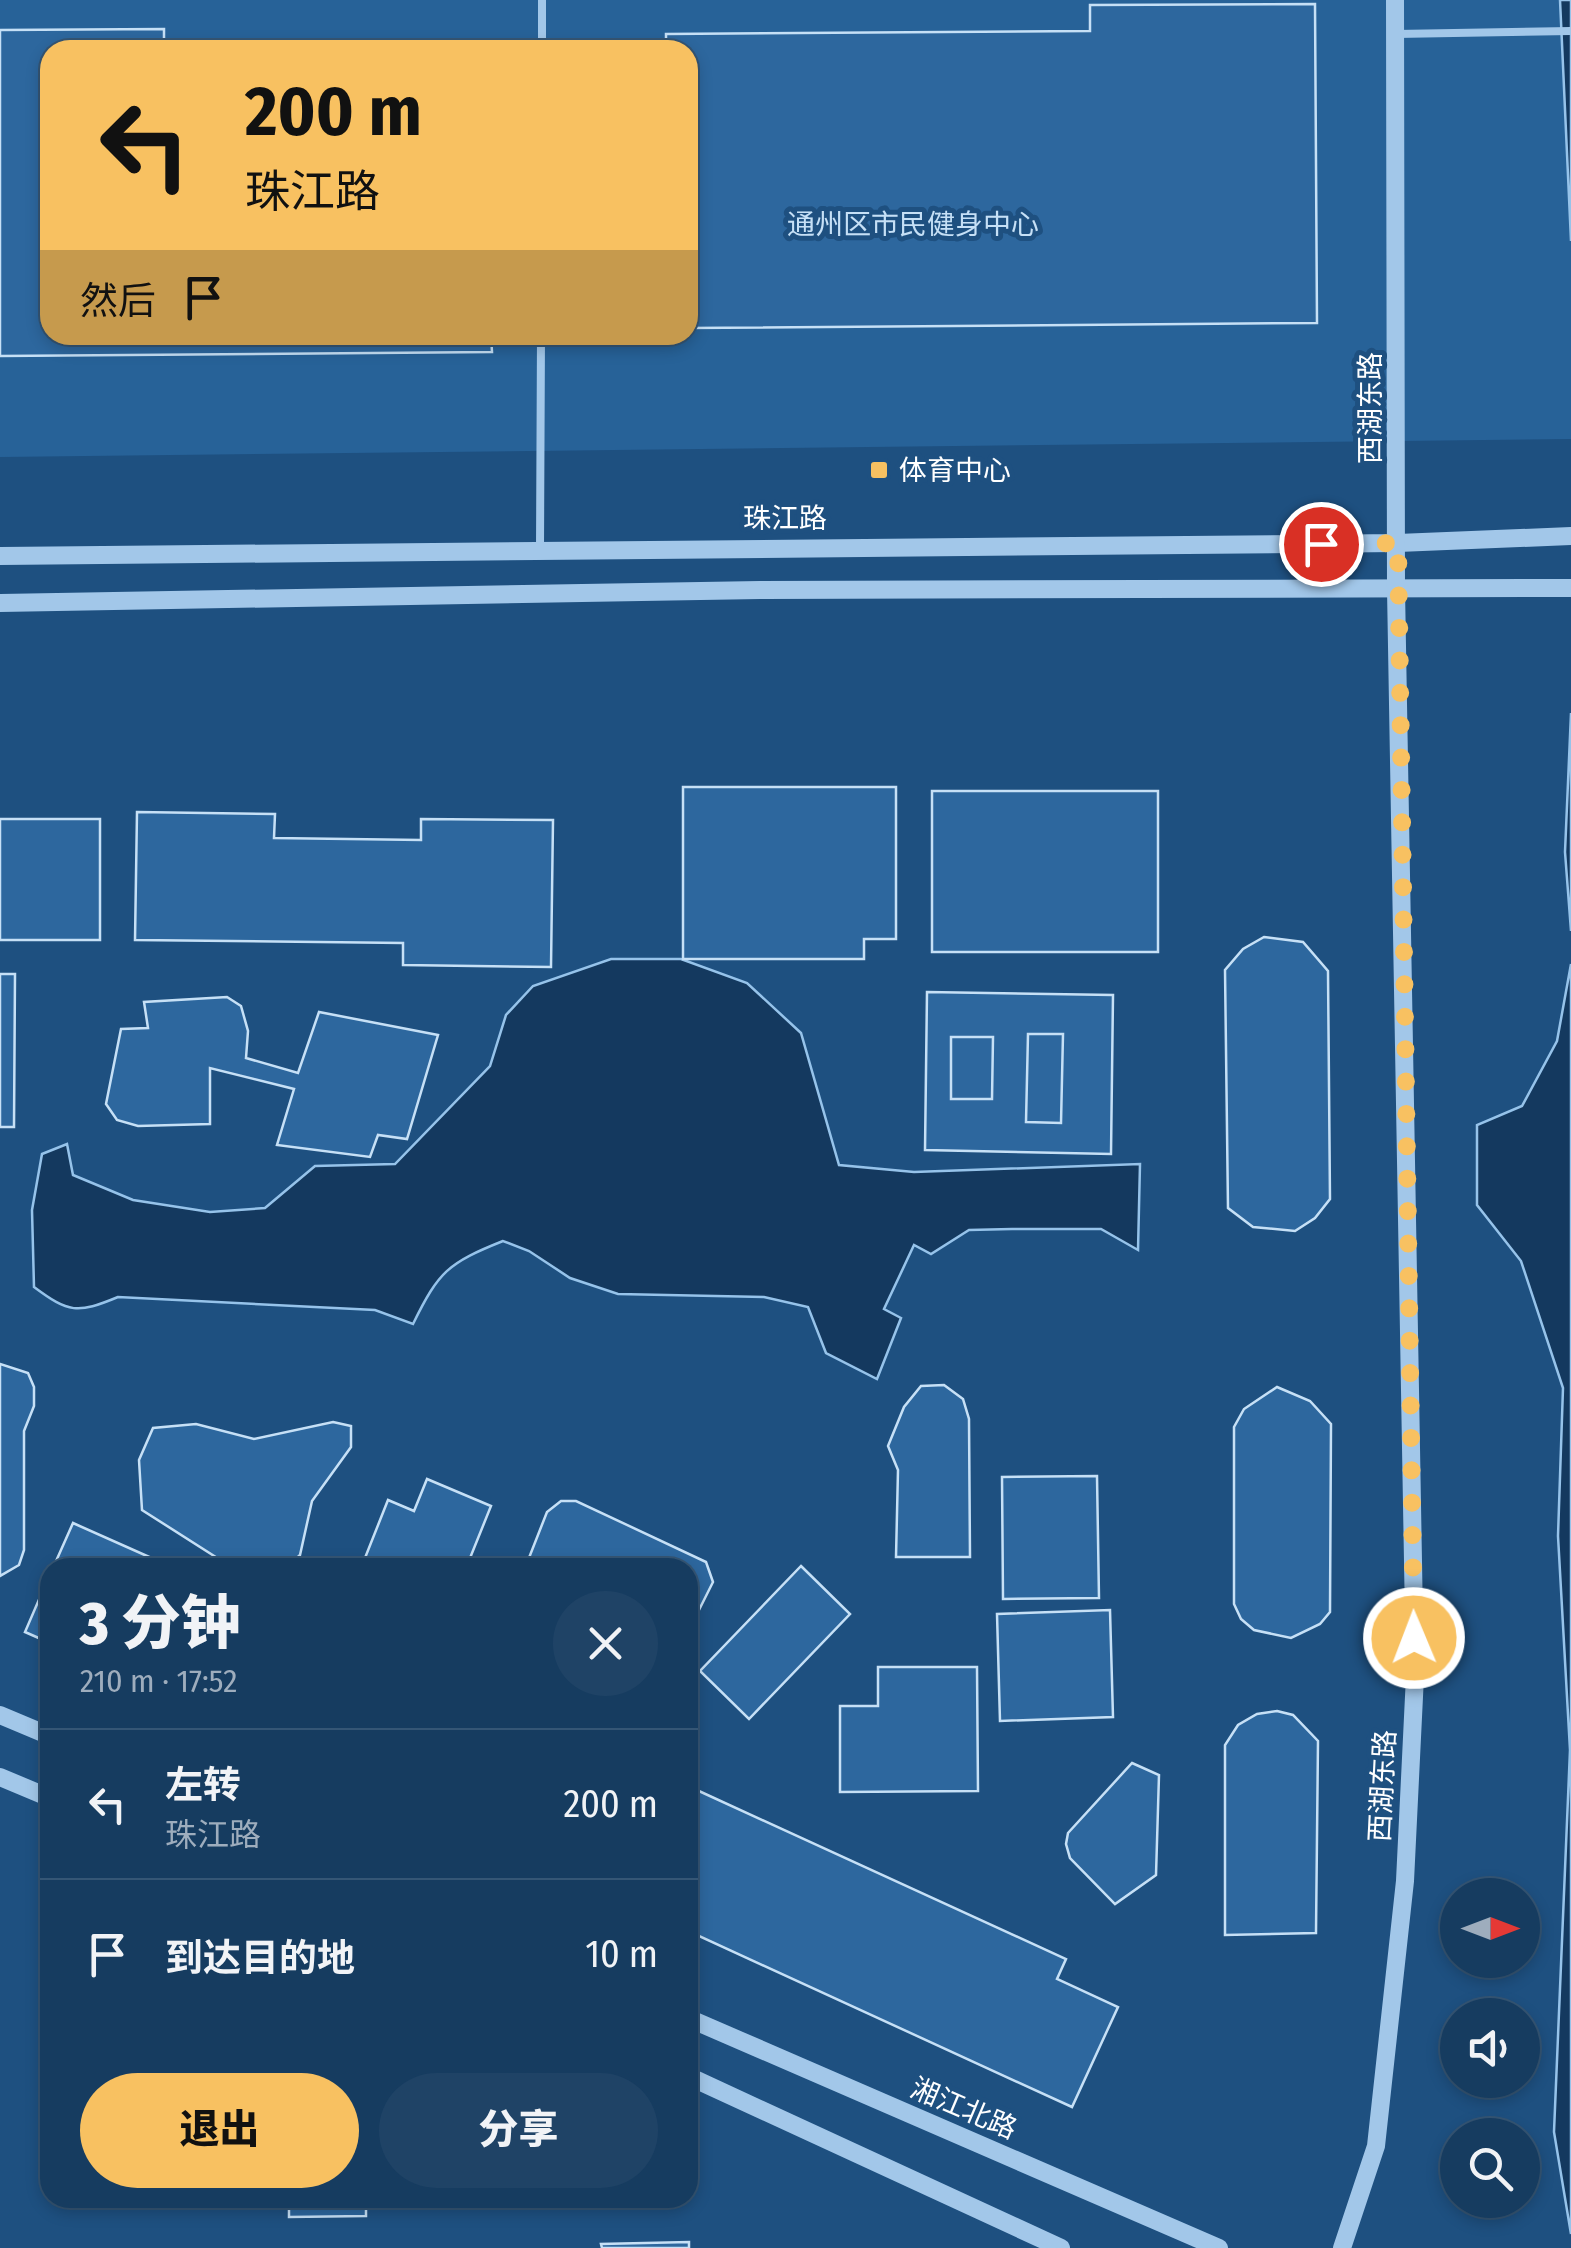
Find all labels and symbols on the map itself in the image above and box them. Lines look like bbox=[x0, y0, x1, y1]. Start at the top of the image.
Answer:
park label: 通州区市民健身中心 bbox=[787, 208, 1039, 241]
street label: 西湖东路 bbox=[1354, 352, 1387, 464]
place label: 体育中心 bbox=[899, 454, 1011, 487]
marker: 体育中心 bbox=[868, 459, 890, 481]
street label: 珠江路 bbox=[743, 502, 827, 535]
pin bbox=[1279, 502, 1364, 587]
position arrow bbox=[1362, 1586, 1466, 1690]
street label: 西湖东路 bbox=[1363, 1729, 1402, 1843]
north arrow bbox=[1440, 1878, 1540, 1978]
street label: 湘江北路 bbox=[906, 2071, 1022, 2146]

